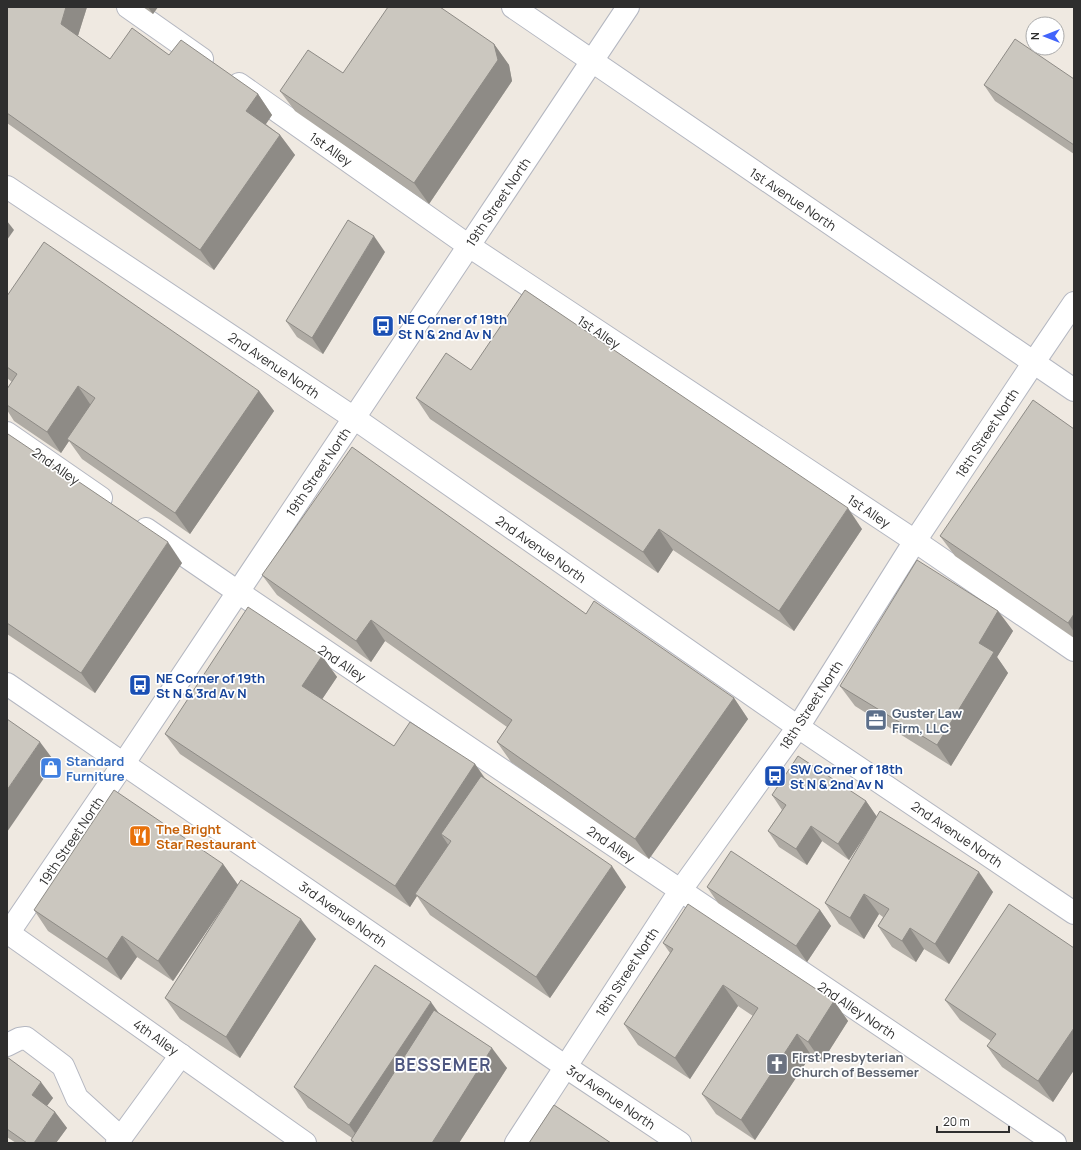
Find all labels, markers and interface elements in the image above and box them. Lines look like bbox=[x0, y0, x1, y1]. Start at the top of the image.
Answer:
north arrow bbox=[1025, 16, 1065, 56]
text: N bbox=[1027, 32, 1042, 40]
street label: 1st Alley bbox=[306, 128, 356, 170]
street label: 19th Street North bbox=[462, 154, 534, 250]
street label: 1st Avenue North bbox=[746, 163, 840, 235]
place label: NE Corner of 19th St N & 2nd Av N bbox=[398, 310, 507, 343]
street label: 1st Alley bbox=[574, 311, 624, 353]
bus stop icon: NE Corner of 19th St N & 2nd Av N bbox=[370, 313, 396, 339]
street label: 2nd Avenue North bbox=[225, 328, 323, 402]
street label: 18th Street North bbox=[951, 385, 1023, 481]
street label: 19th Street North bbox=[282, 424, 354, 520]
street label: 2nd Alley bbox=[29, 443, 83, 489]
street label: 1st Alley bbox=[844, 490, 894, 532]
street label: 2nd Avenue North bbox=[492, 511, 590, 587]
street label: 2nd Alley bbox=[315, 640, 370, 686]
street label: 18th Street North bbox=[775, 657, 847, 753]
place label: NE Corner of 19th St N & 3rd Av N bbox=[156, 669, 265, 702]
bus stop icon: NE Corner of 19th St N & 3rd Av N bbox=[127, 672, 153, 698]
place label: Guster Law Firm, LLC bbox=[892, 704, 963, 737]
office icon: Guster Law Firm, LLC bbox=[863, 707, 889, 733]
place label: Standard Furniture bbox=[66, 752, 125, 785]
shop icon: Standard Furniture bbox=[38, 755, 64, 781]
place label: SW Corner of 18th St N & 2nd Av N bbox=[790, 760, 903, 793]
bus stop icon: SW Corner of 18th St N & 2nd Av N bbox=[762, 763, 788, 789]
street label: 19th Street North bbox=[35, 793, 107, 889]
street label: 2nd Avenue North bbox=[908, 797, 1006, 871]
place label: The Bright Star Restaurant bbox=[156, 820, 257, 853]
street label: 2nd Alley bbox=[584, 821, 639, 867]
restaurant icon: The Bright Star Restaurant bbox=[127, 823, 153, 849]
street label: 3rd Avenue North bbox=[296, 877, 390, 951]
street label: 18th Street North bbox=[591, 924, 663, 1020]
street label: 2nd Alley North bbox=[814, 977, 900, 1043]
street label: 4th Alley bbox=[130, 1015, 183, 1059]
place label: First Presbyterian Church of Bessemer bbox=[792, 1048, 919, 1081]
church icon: First Presbyterian Church of Bessemer bbox=[764, 1051, 790, 1077]
district label: BESSEMER bbox=[395, 1053, 491, 1076]
street label: 3rd Avenue North bbox=[563, 1061, 659, 1133]
scale bar bbox=[937, 1108, 1009, 1134]
text: 20 m bbox=[943, 1113, 970, 1130]

